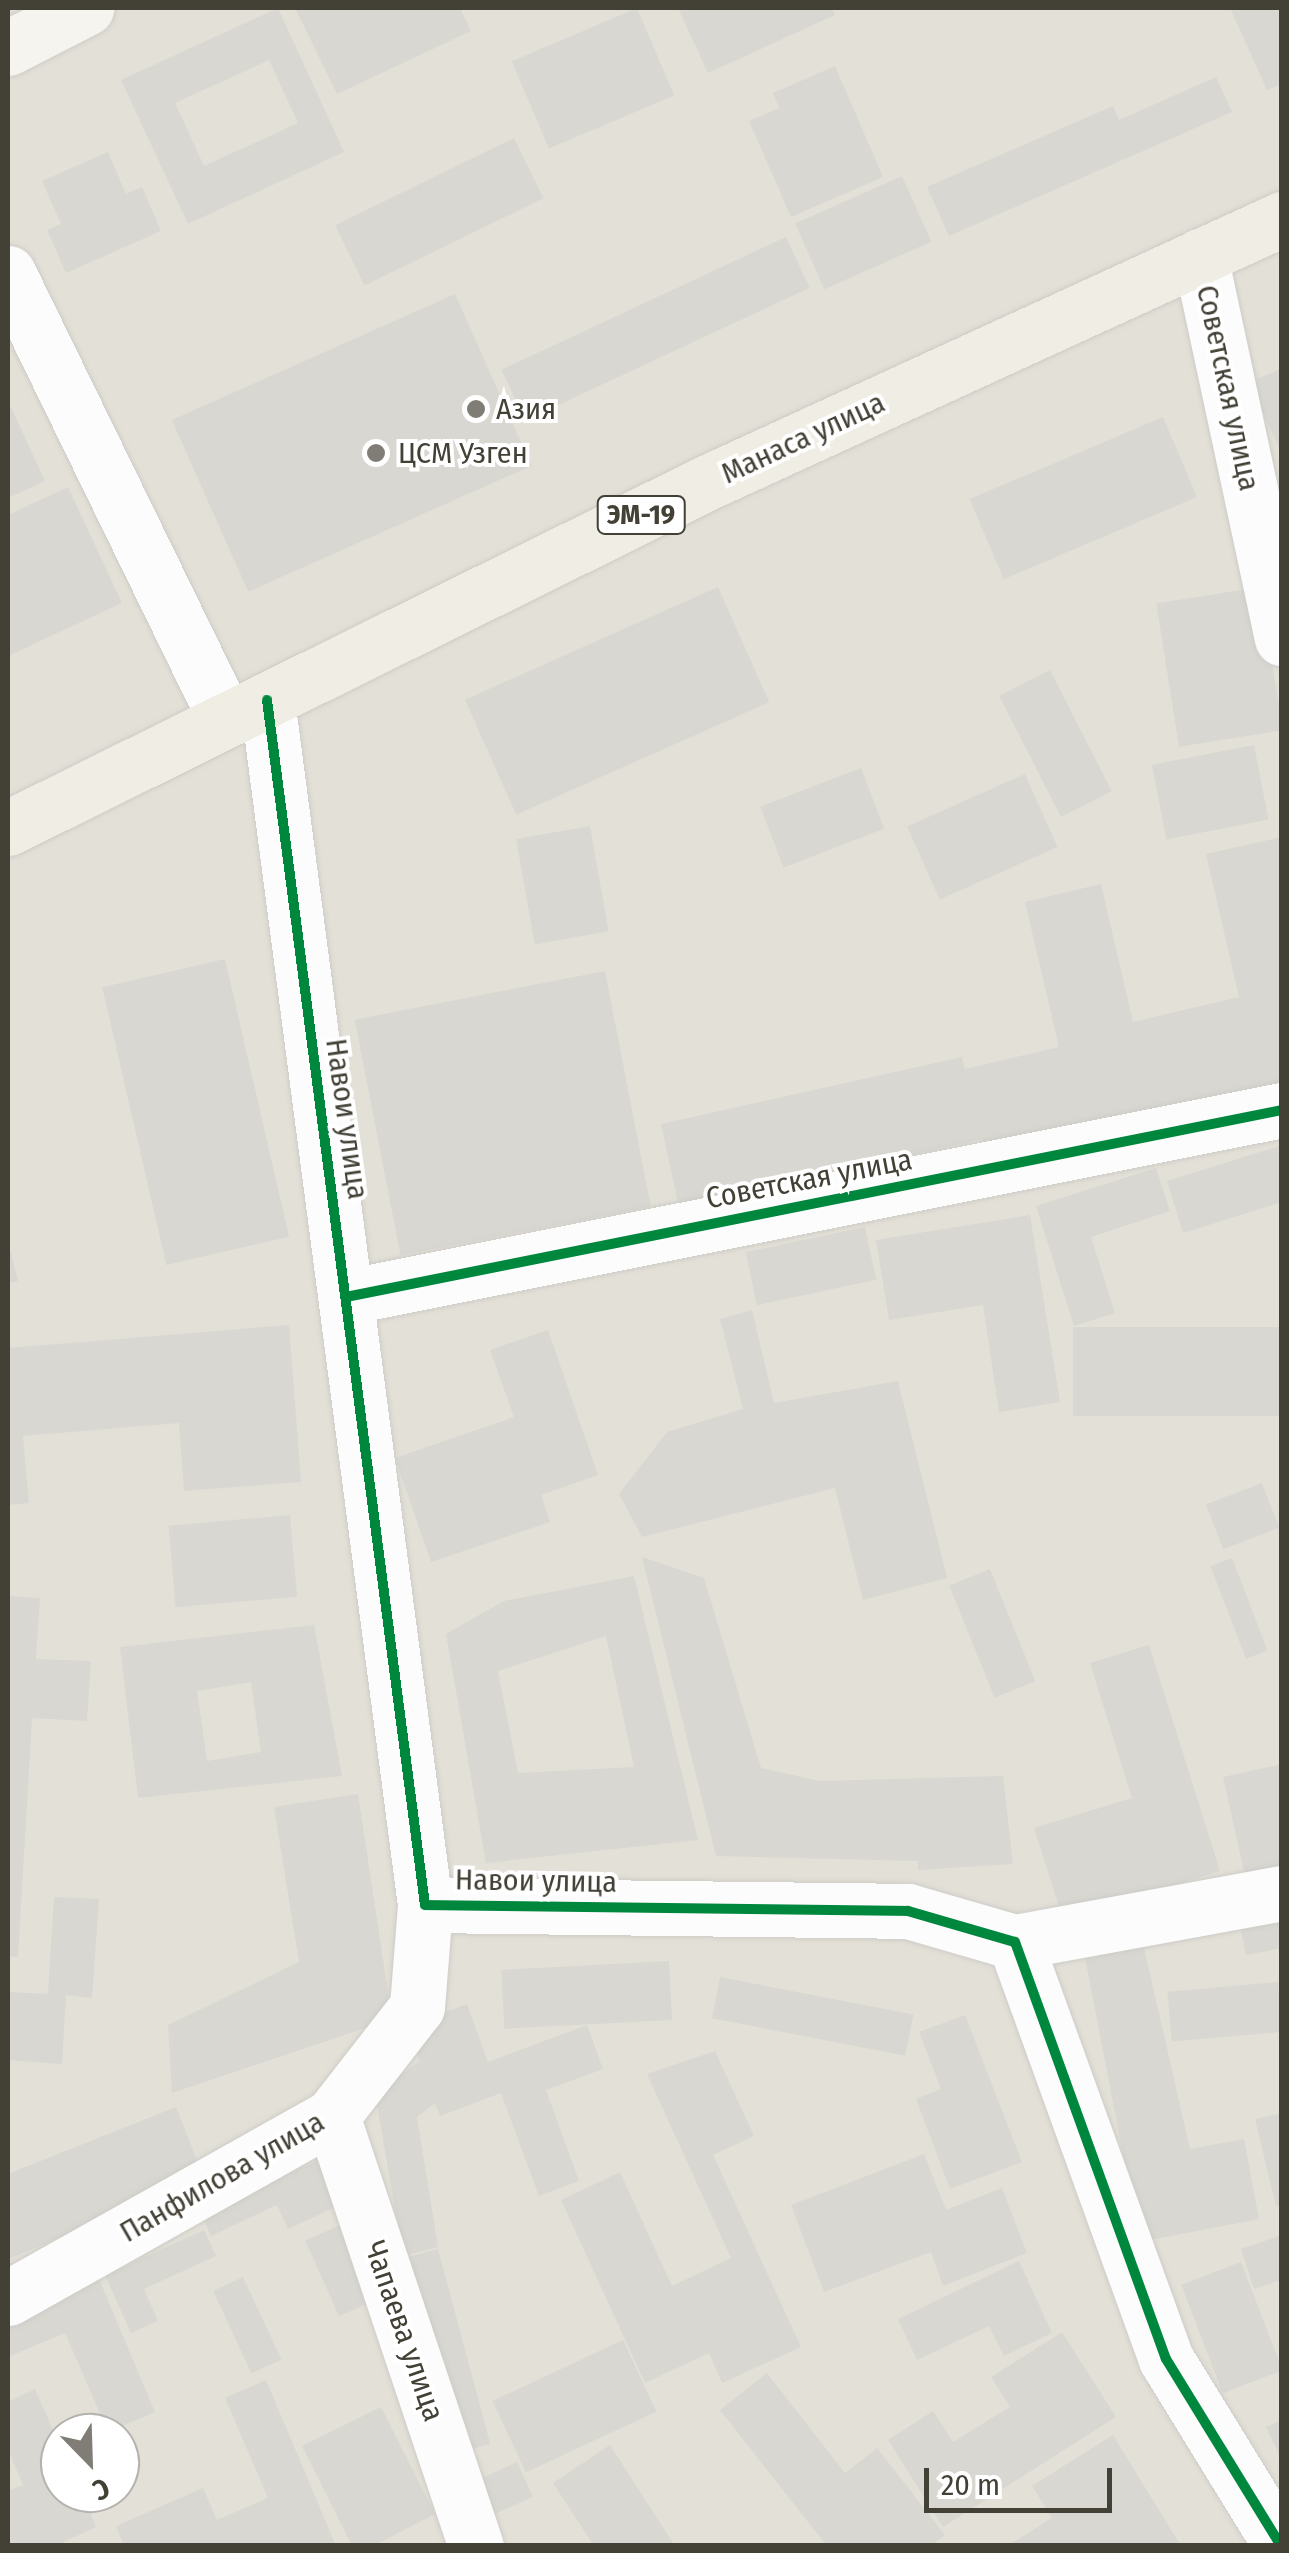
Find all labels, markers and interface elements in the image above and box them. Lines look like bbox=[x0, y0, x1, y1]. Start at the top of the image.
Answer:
street label: Советская улица bbox=[1189, 282, 1267, 494]
street label: Манаса улица bbox=[716, 384, 890, 492]
place label: Азия bbox=[496, 391, 556, 427]
marker: Азия bbox=[465, 398, 487, 420]
place label: ЦСМ Узген bbox=[398, 435, 528, 471]
marker: ЦСМ Узген bbox=[363, 440, 389, 466]
road number: ЭМ-19 bbox=[596, 492, 686, 538]
street label: Навои улица bbox=[318, 1036, 376, 1202]
street label: Советская улица bbox=[703, 1141, 915, 1217]
street label: Навои улица bbox=[455, 1862, 617, 1900]
street label: Панфилова улица bbox=[113, 2104, 331, 2250]
street label: Чапаева улица bbox=[356, 2236, 452, 2426]
north arrow bbox=[40, 2413, 140, 2513]
scale bar bbox=[929, 2448, 1116, 2510]
text: 20 m bbox=[941, 2467, 1000, 2503]
text: С bbox=[88, 2471, 114, 2507]

